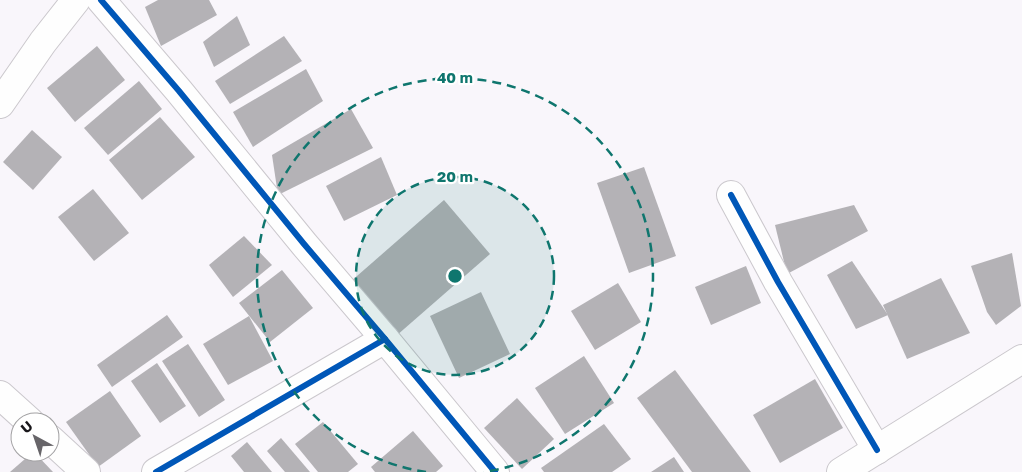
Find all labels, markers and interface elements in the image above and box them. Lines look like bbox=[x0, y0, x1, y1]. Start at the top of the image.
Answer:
text: 40 m bbox=[437, 68, 473, 86]
text: 20 m bbox=[437, 167, 473, 185]
centre of rings bbox=[446, 267, 464, 285]
north arrow bbox=[10, 412, 60, 462]
text: U bbox=[17, 417, 36, 436]

